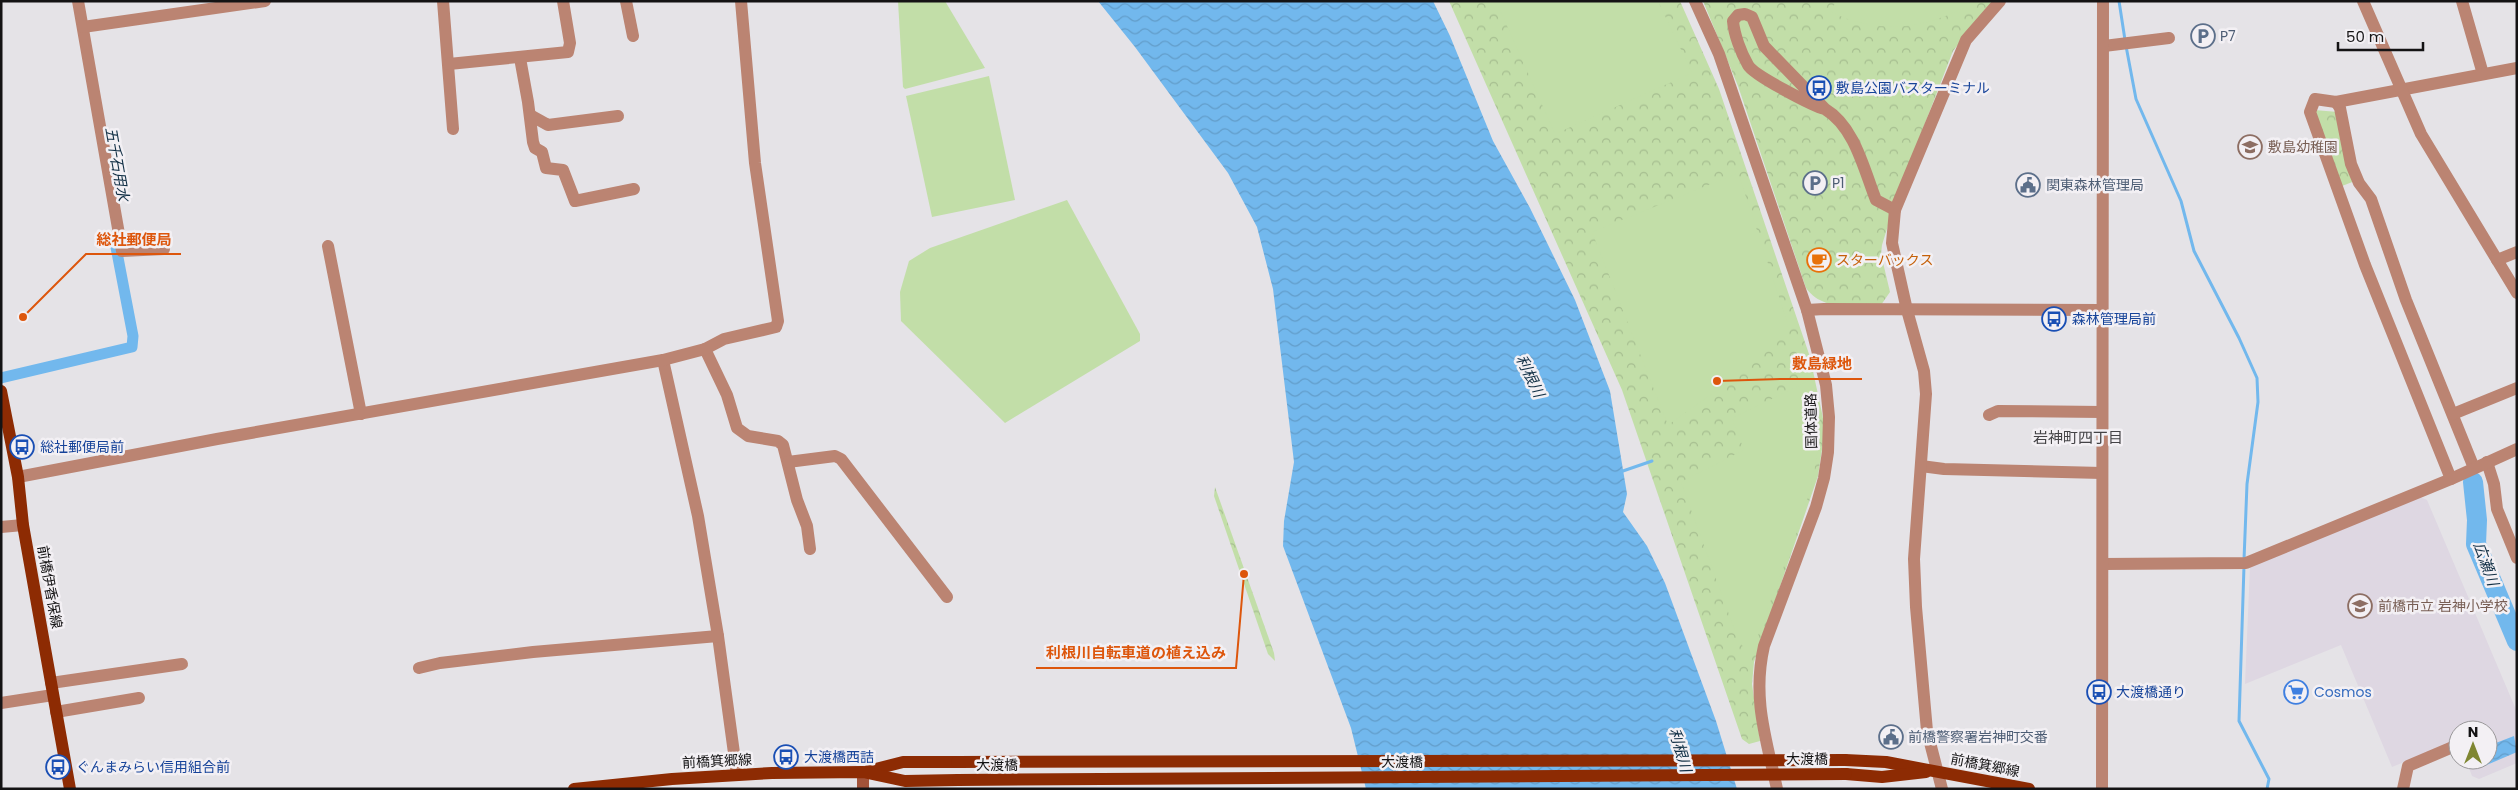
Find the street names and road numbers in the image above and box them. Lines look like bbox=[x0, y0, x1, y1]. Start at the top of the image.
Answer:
street label: 国体道路 bbox=[1801, 393, 1821, 449]
street label: 前橋伊香保線 bbox=[33, 544, 67, 630]
street label: 前橋箕郷線 bbox=[682, 749, 752, 773]
street label: 大渡橋 bbox=[1786, 749, 1828, 769]
street label: 前橋箕郷線 bbox=[1949, 749, 2021, 781]
street label: 大渡橋 bbox=[1381, 752, 1423, 772]
street label: 大渡橋 bbox=[976, 755, 1018, 775]

